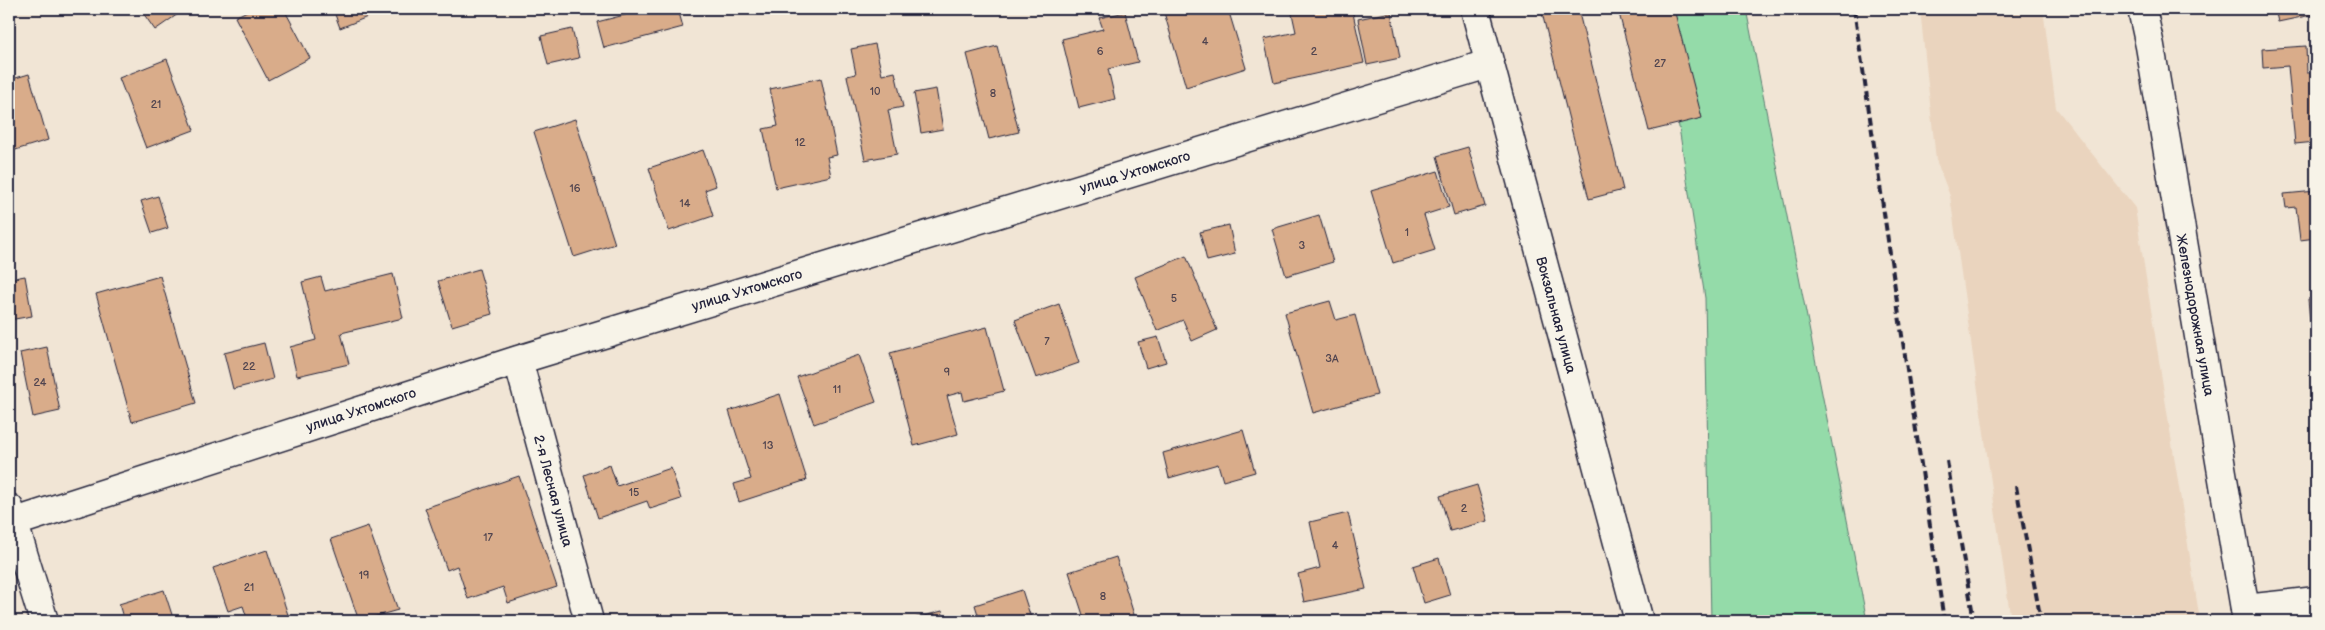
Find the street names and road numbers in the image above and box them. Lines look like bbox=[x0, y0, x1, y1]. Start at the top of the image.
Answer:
street label: улица Ухтомского bbox=[1078, 147, 1192, 197]
street label: Железнодорожная улица bbox=[2172, 233, 2218, 398]
street label: Вокзальная улица bbox=[1532, 255, 1580, 376]
street label: улица Ухтомского bbox=[690, 265, 804, 315]
street label: улица Ухтомского bbox=[304, 384, 418, 436]
street label: 2-я Лесная улица bbox=[530, 433, 576, 549]

